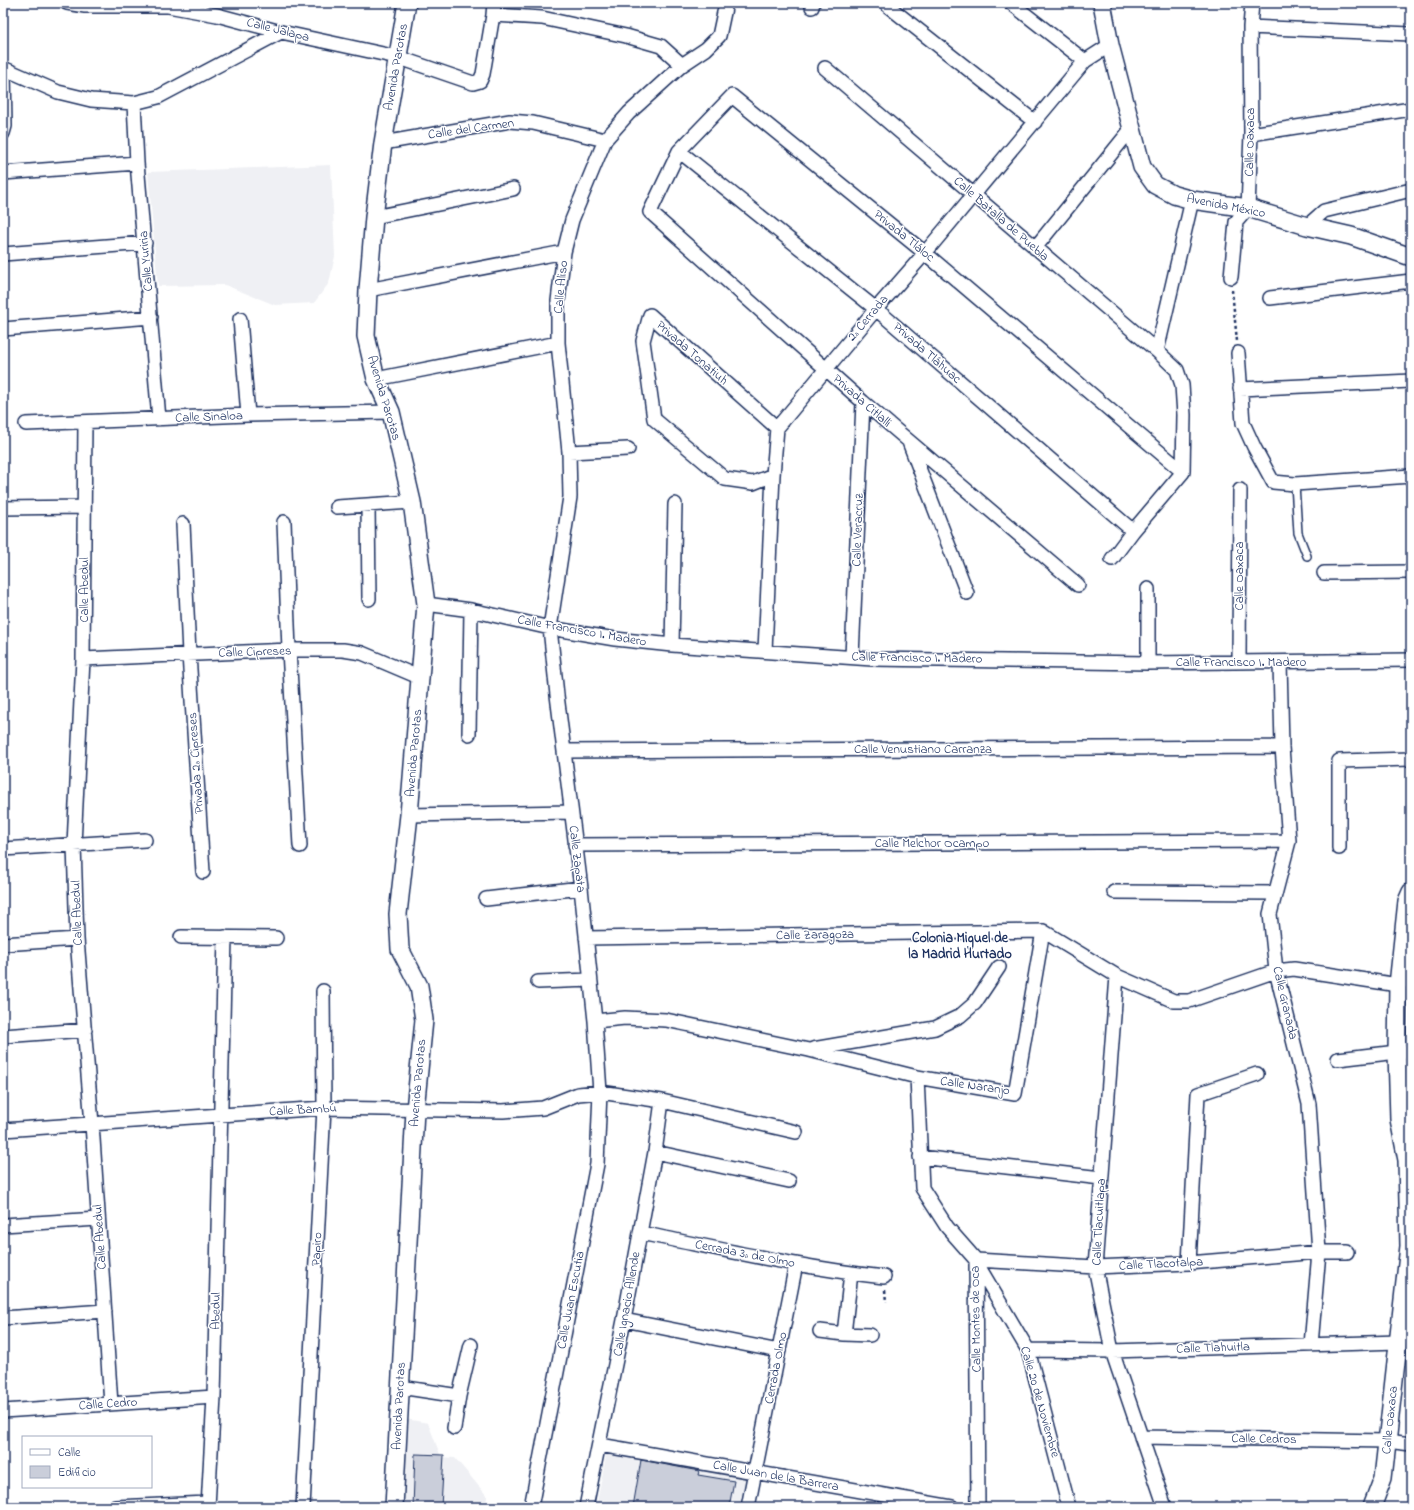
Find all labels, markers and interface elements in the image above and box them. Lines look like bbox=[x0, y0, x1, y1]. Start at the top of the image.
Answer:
street label: Calle Jalapa bbox=[245, 13, 311, 47]
street label: Avenida Parotas bbox=[379, 22, 413, 112]
street label: Calle Oaxaca bbox=[1240, 107, 1260, 177]
street label: Calle del Carmen bbox=[427, 114, 515, 144]
street label: Calle Batalla de Puebla bbox=[949, 172, 1053, 266]
street label: Avenida México bbox=[1185, 189, 1267, 223]
street label: Privada Tláloc bbox=[869, 205, 939, 267]
street label: Calle Yuriria bbox=[134, 230, 158, 292]
street label: Calle Aliso bbox=[549, 259, 573, 315]
street label: 2ª Cerrada bbox=[843, 291, 893, 345]
street label: Privada Tonatiuh bbox=[652, 316, 732, 390]
street label: Privada Tláhuac bbox=[889, 318, 966, 388]
street label: Avenida Parotas bbox=[362, 353, 406, 443]
street label: Privada Citlalli bbox=[828, 370, 896, 432]
street label: Calle Sinaloa bbox=[175, 406, 243, 428]
street label: Calle Veracruz bbox=[847, 493, 869, 567]
street label: Calle Oaxaca bbox=[1230, 542, 1249, 610]
street label: Calle Abedul bbox=[75, 557, 94, 623]
street label: Calle Francisco I. Madero bbox=[516, 610, 648, 652]
street label: Calle Cipreses bbox=[218, 641, 292, 663]
street label: Calle Francisco I. Madero bbox=[851, 647, 983, 669]
street label: Calle Francisco I. Madero bbox=[1176, 653, 1307, 672]
street label: Avenida Parotas bbox=[401, 708, 427, 798]
street label: Privada 2ª Cipreses bbox=[183, 711, 209, 814]
street label: Calle Venustiano Carranza bbox=[854, 740, 992, 759]
street label: Calle Zapata bbox=[563, 824, 591, 894]
street label: Calle Melchor Ocampo bbox=[875, 834, 990, 853]
street label: Calle Abedul bbox=[66, 880, 88, 946]
street label: Calle Zaragoza bbox=[776, 925, 854, 946]
district label: Colonia Miguel de la Madrid Hurtado bbox=[908, 928, 1012, 965]
street label: Calle Granada bbox=[1267, 965, 1303, 1041]
street label: Avenida Parotas bbox=[405, 1038, 431, 1128]
street label: Calle Naranjo bbox=[939, 1072, 1011, 1100]
street label: Calle Bambú bbox=[269, 1099, 337, 1121]
street label: Calle Tlacuitlapa bbox=[1087, 1178, 1111, 1266]
street label: Calle Abedul bbox=[88, 1204, 112, 1270]
street label: Papiro bbox=[307, 1231, 327, 1266]
street label: Cerrada 3ª de Olmo bbox=[693, 1235, 797, 1273]
street label: Calle Juan Escutia bbox=[552, 1249, 590, 1351]
street label: Calle Ignacio Allende bbox=[608, 1250, 647, 1358]
street label: Calle Tlacotalpa bbox=[1118, 1252, 1204, 1276]
street label: Calle Montes de Oca bbox=[966, 1266, 986, 1372]
street label: Abedul bbox=[206, 1292, 226, 1330]
street label: Cerrada Olmo bbox=[760, 1330, 792, 1406]
street label: Calle Tlahuitla bbox=[1176, 1337, 1250, 1359]
street label: Calle 20 de Noviembre bbox=[1015, 1344, 1065, 1460]
street label: Avenida Parotas bbox=[387, 1361, 411, 1451]
street label: Calle Oaxaca bbox=[1377, 1385, 1403, 1455]
street label: Calle Cedro bbox=[78, 1392, 138, 1416]
street label: Calle Cedros bbox=[1231, 1429, 1297, 1449]
legend bbox=[22, 1436, 152, 1488]
text: Calle bbox=[58, 1444, 81, 1462]
street label: Calle Juan de la Barrera bbox=[712, 1456, 840, 1496]
text: Edificio bbox=[58, 1464, 96, 1482]

